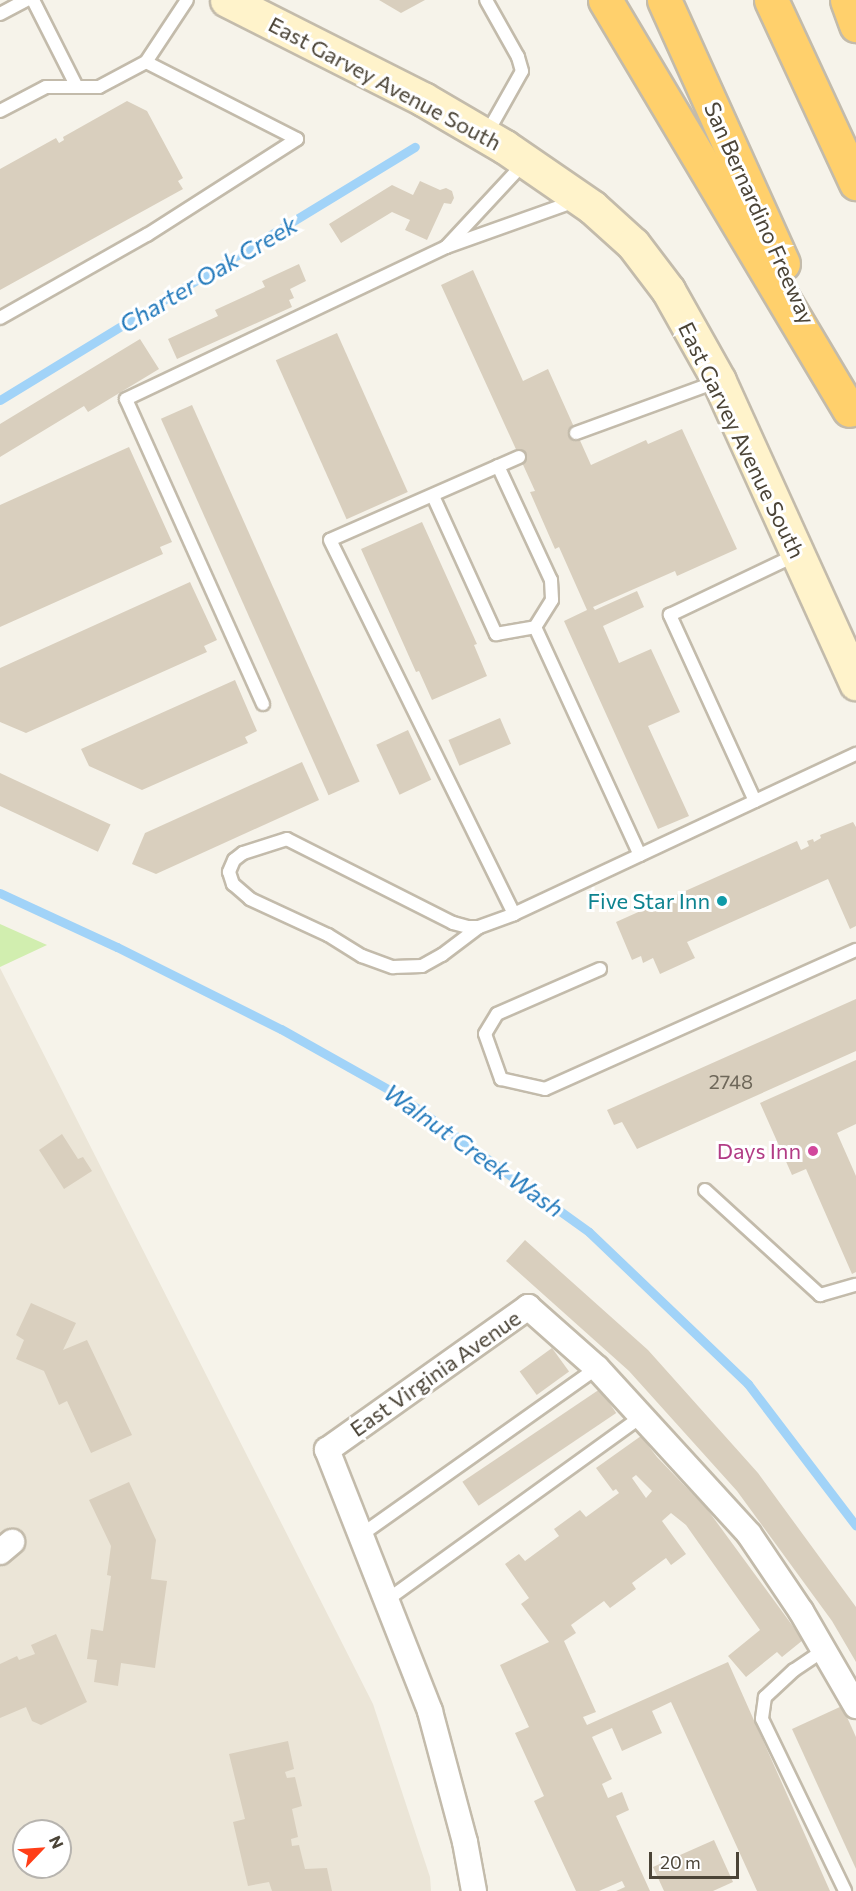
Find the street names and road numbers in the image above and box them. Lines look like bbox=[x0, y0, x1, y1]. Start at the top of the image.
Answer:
street label: East Garvey Avenue South bbox=[264, 10, 506, 156]
street label: San Bernardino Freeway bbox=[699, 98, 821, 328]
street label: East Garvey Avenue South bbox=[673, 318, 811, 562]
street label: East Virginia Avenue bbox=[345, 1304, 525, 1442]

